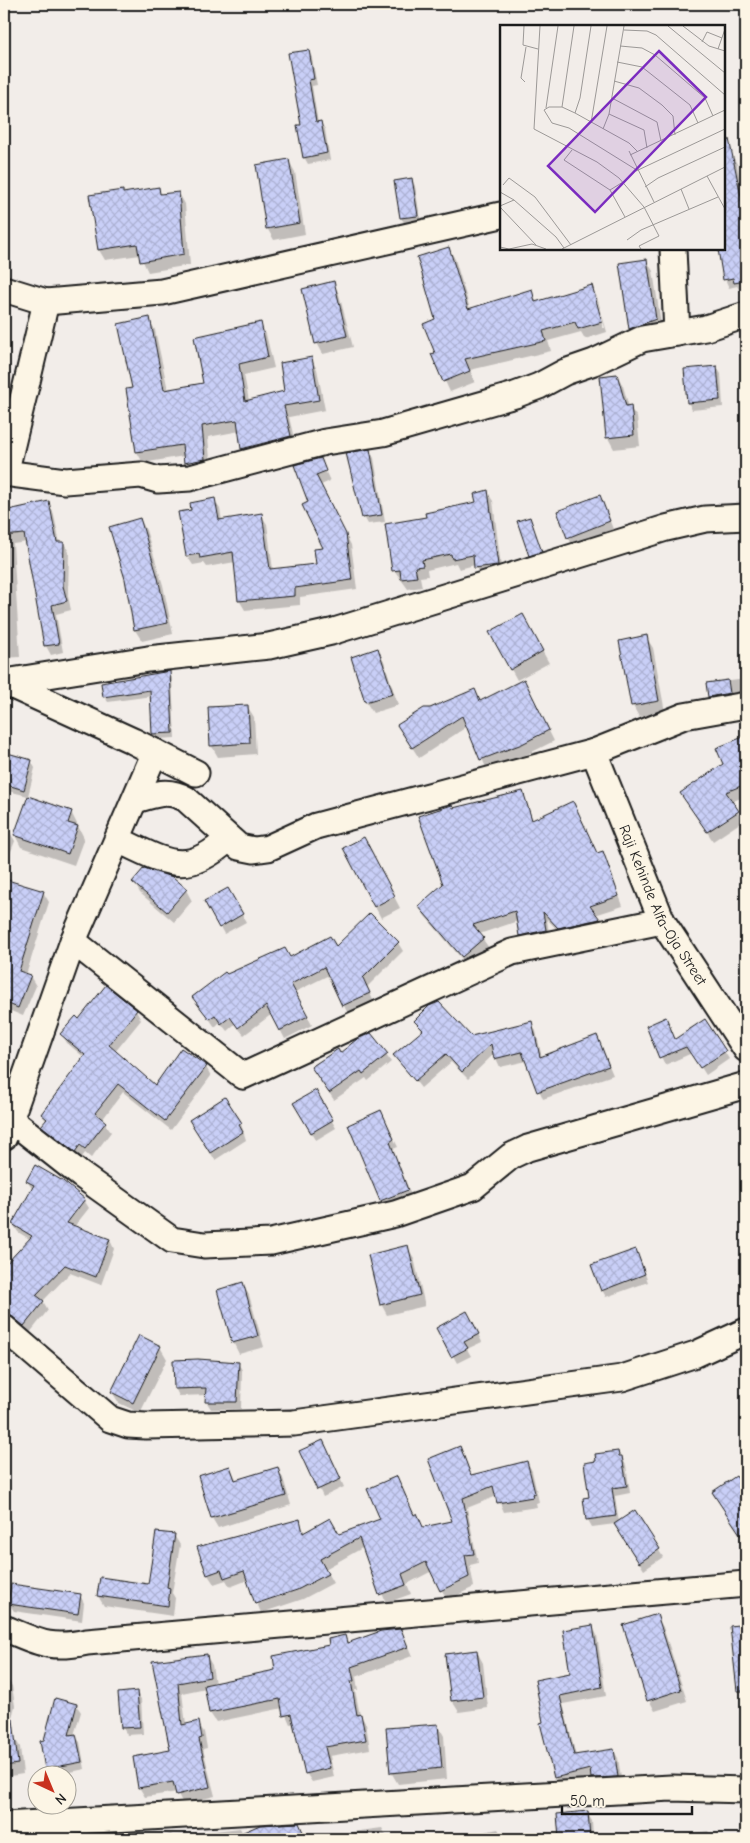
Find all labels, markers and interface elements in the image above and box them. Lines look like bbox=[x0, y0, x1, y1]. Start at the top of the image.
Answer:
inset map bbox=[500, 25, 725, 250]
street label: Raji Kehinde Alfa-Oja Street bbox=[615, 822, 711, 989]
north arrow bbox=[28, 1766, 78, 1816]
scale bar bbox=[562, 1783, 692, 1815]
text: N bbox=[51, 1790, 70, 1808]
text: 50 m bbox=[570, 1792, 605, 1810]

